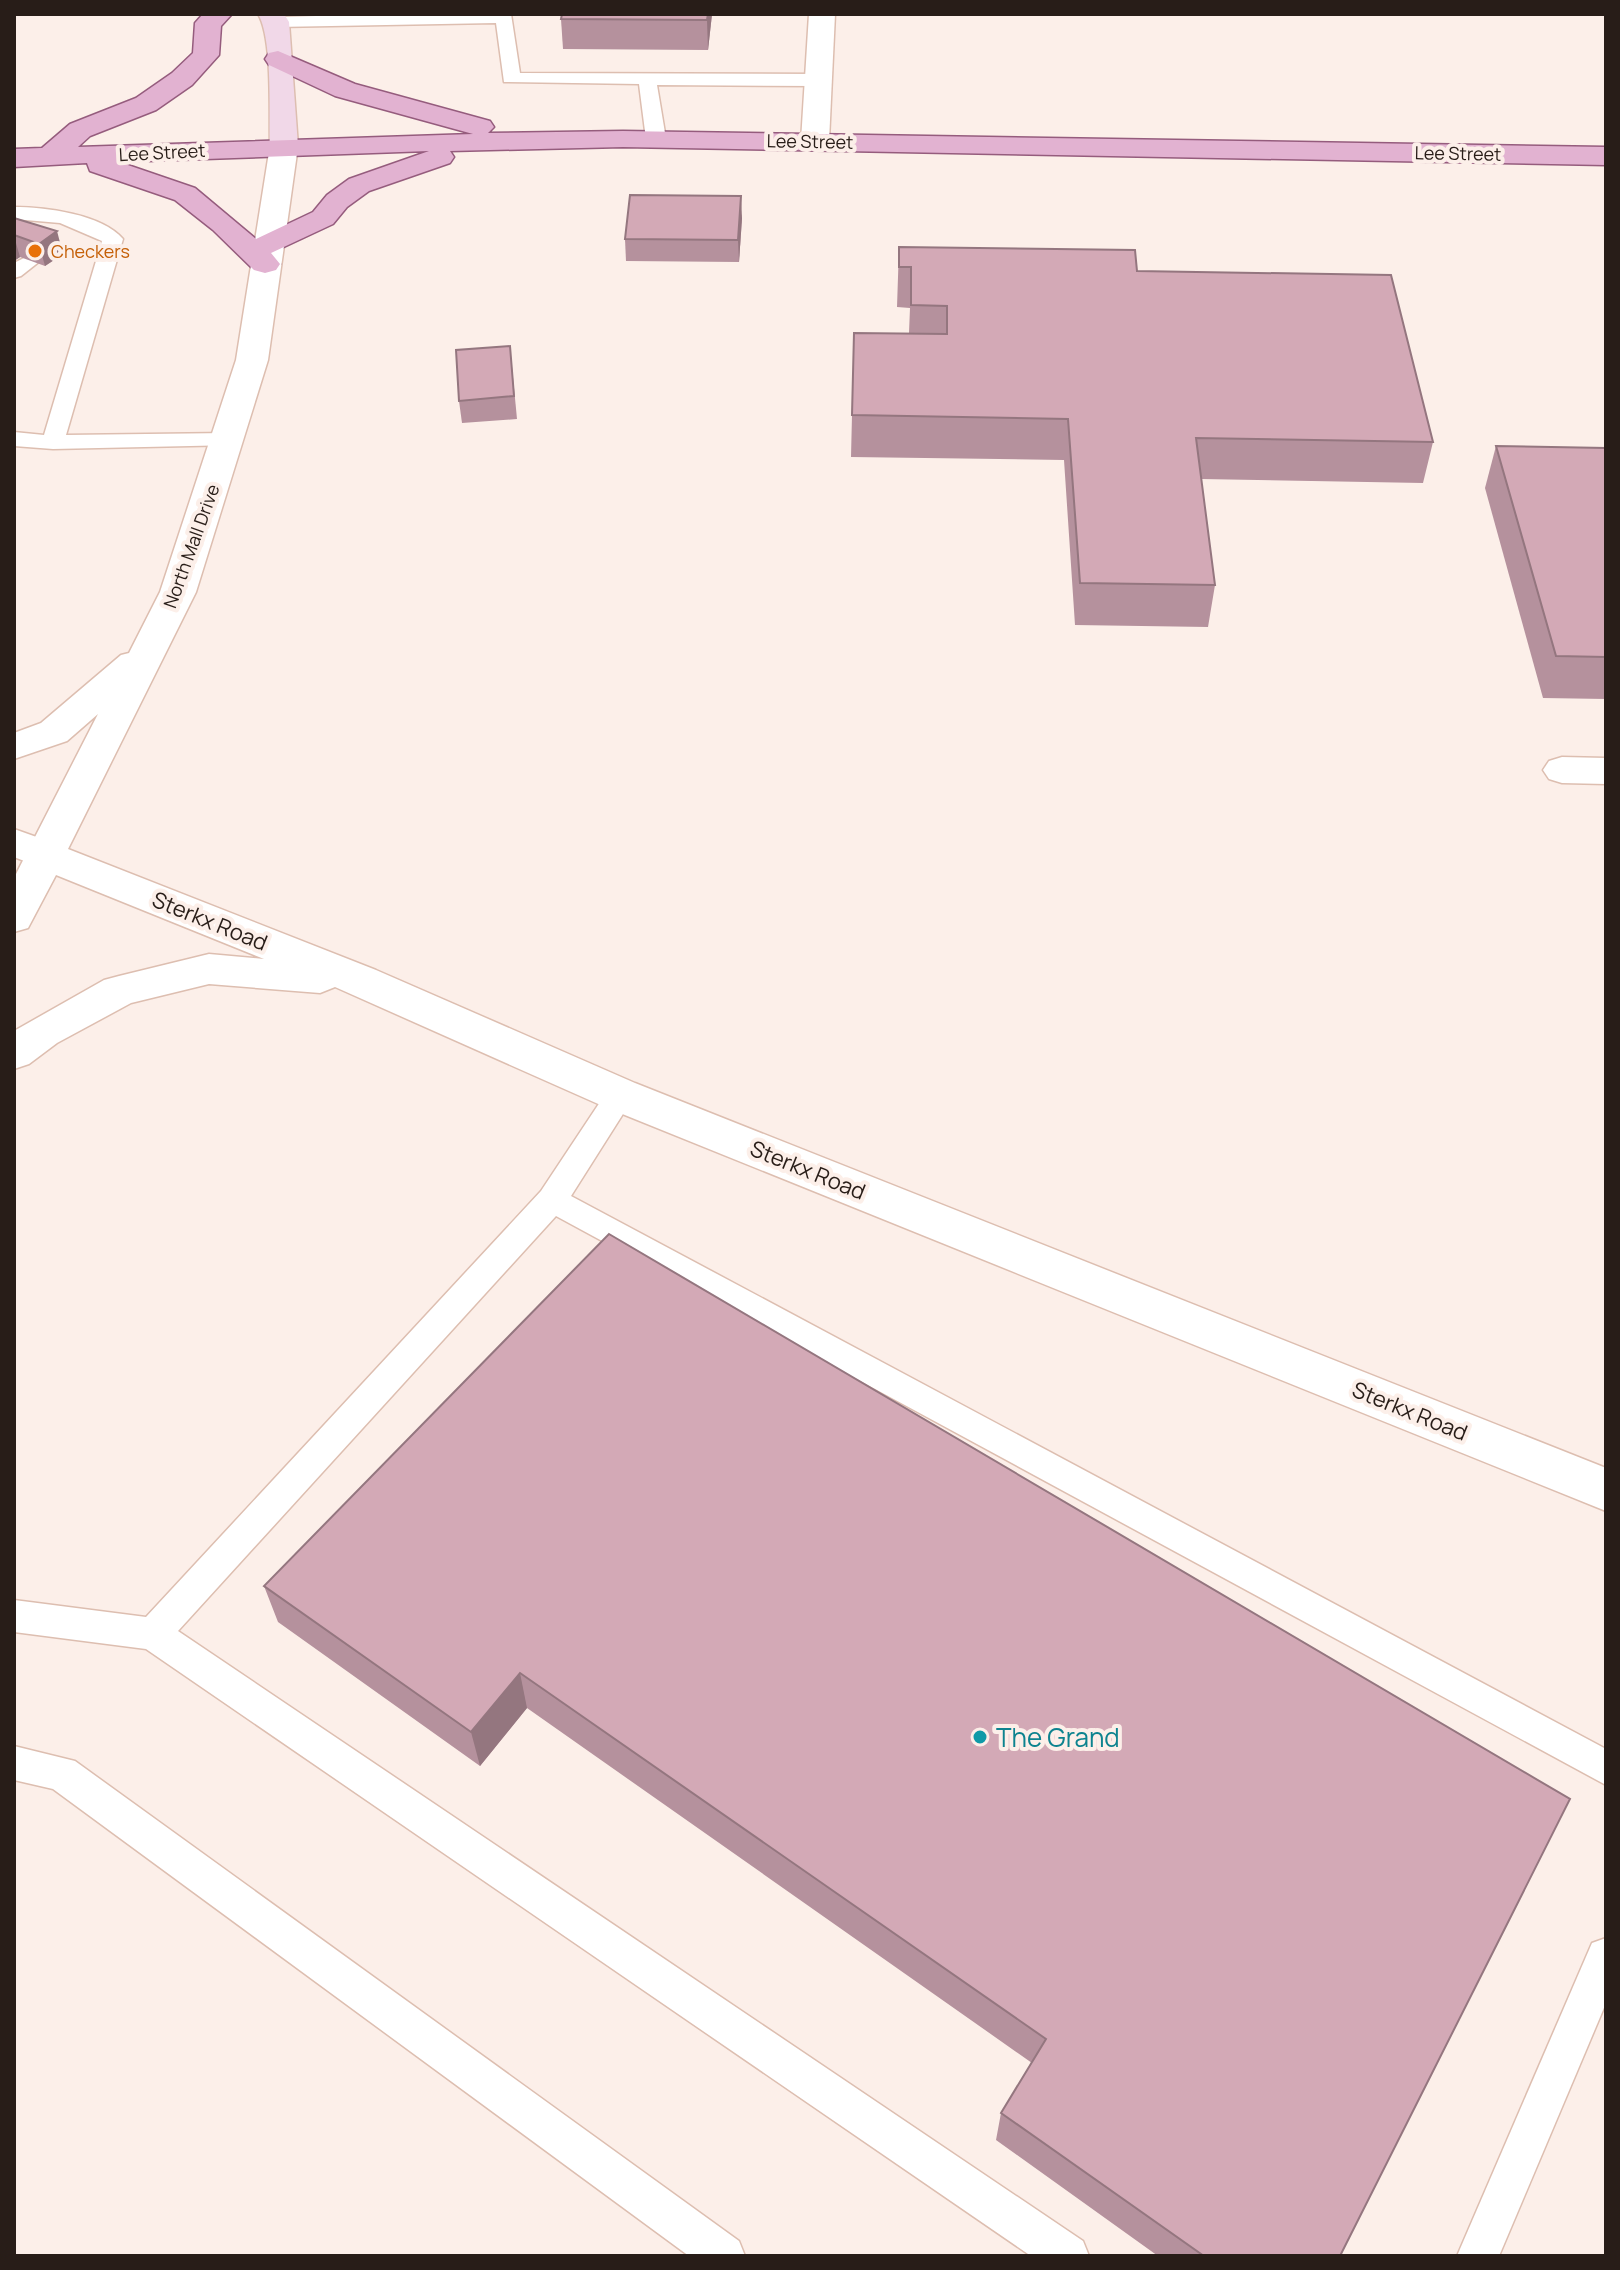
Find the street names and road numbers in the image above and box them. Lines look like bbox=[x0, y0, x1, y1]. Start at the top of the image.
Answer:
street label: Lee Street bbox=[766, 128, 854, 154]
street label: Lee Street bbox=[118, 138, 206, 166]
street label: Lee Street bbox=[1414, 140, 1502, 166]
street label: North Mall Drive bbox=[157, 481, 225, 611]
street label: Sterkx Road bbox=[148, 884, 272, 958]
street label: Sterkx Road bbox=[746, 1133, 870, 1207]
street label: Sterkx Road bbox=[1348, 1374, 1472, 1448]

